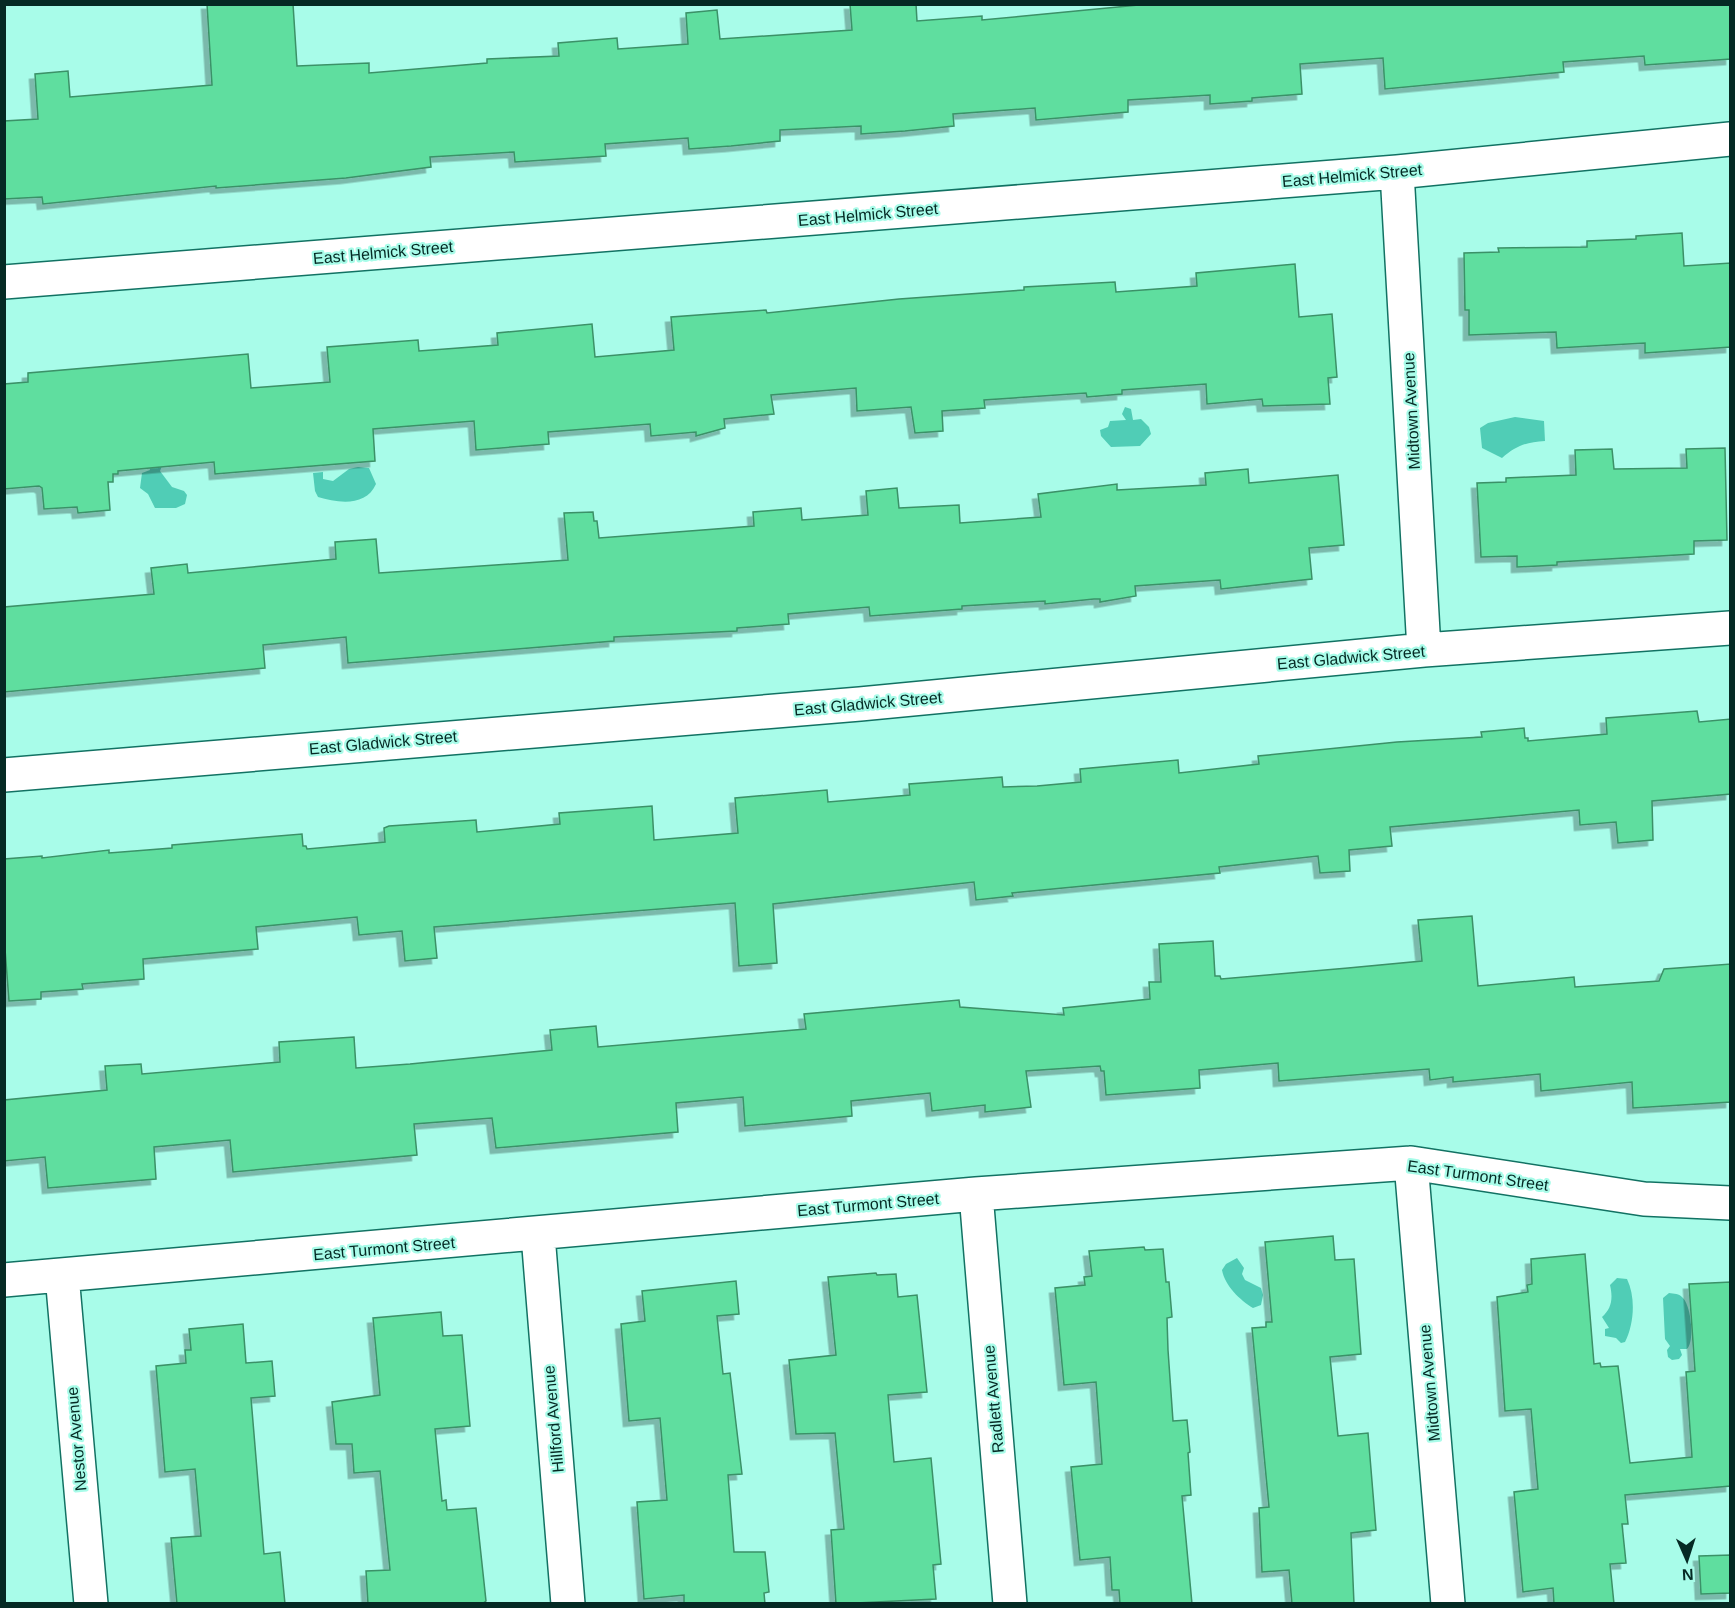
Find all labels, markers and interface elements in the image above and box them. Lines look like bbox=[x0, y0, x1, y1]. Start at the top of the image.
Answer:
street label: East Helmick Street bbox=[1281, 161, 1423, 190]
street label: East Helmick Street bbox=[797, 200, 939, 229]
street label: East Helmick Street bbox=[312, 238, 454, 267]
street label: Midtown Avenue bbox=[1400, 352, 1423, 470]
street label: East Gladwick Street bbox=[1276, 643, 1426, 672]
street label: East Gladwick Street bbox=[793, 689, 943, 718]
street label: East Gladwick Street bbox=[308, 728, 458, 757]
street label: East Turmont Street bbox=[1406, 1157, 1550, 1194]
street label: East Turmont Street bbox=[796, 1190, 940, 1219]
street label: East Turmont Street bbox=[312, 1234, 456, 1263]
street label: Midtown Avenue bbox=[1416, 1324, 1443, 1442]
street label: Radlett Avenue bbox=[980, 1344, 1007, 1454]
street label: Hillford Avenue bbox=[540, 1365, 567, 1473]
street label: Nestor Avenue bbox=[63, 1386, 90, 1492]
north arrow bbox=[1657, 1530, 1717, 1590]
text: N bbox=[1682, 1566, 1694, 1583]

